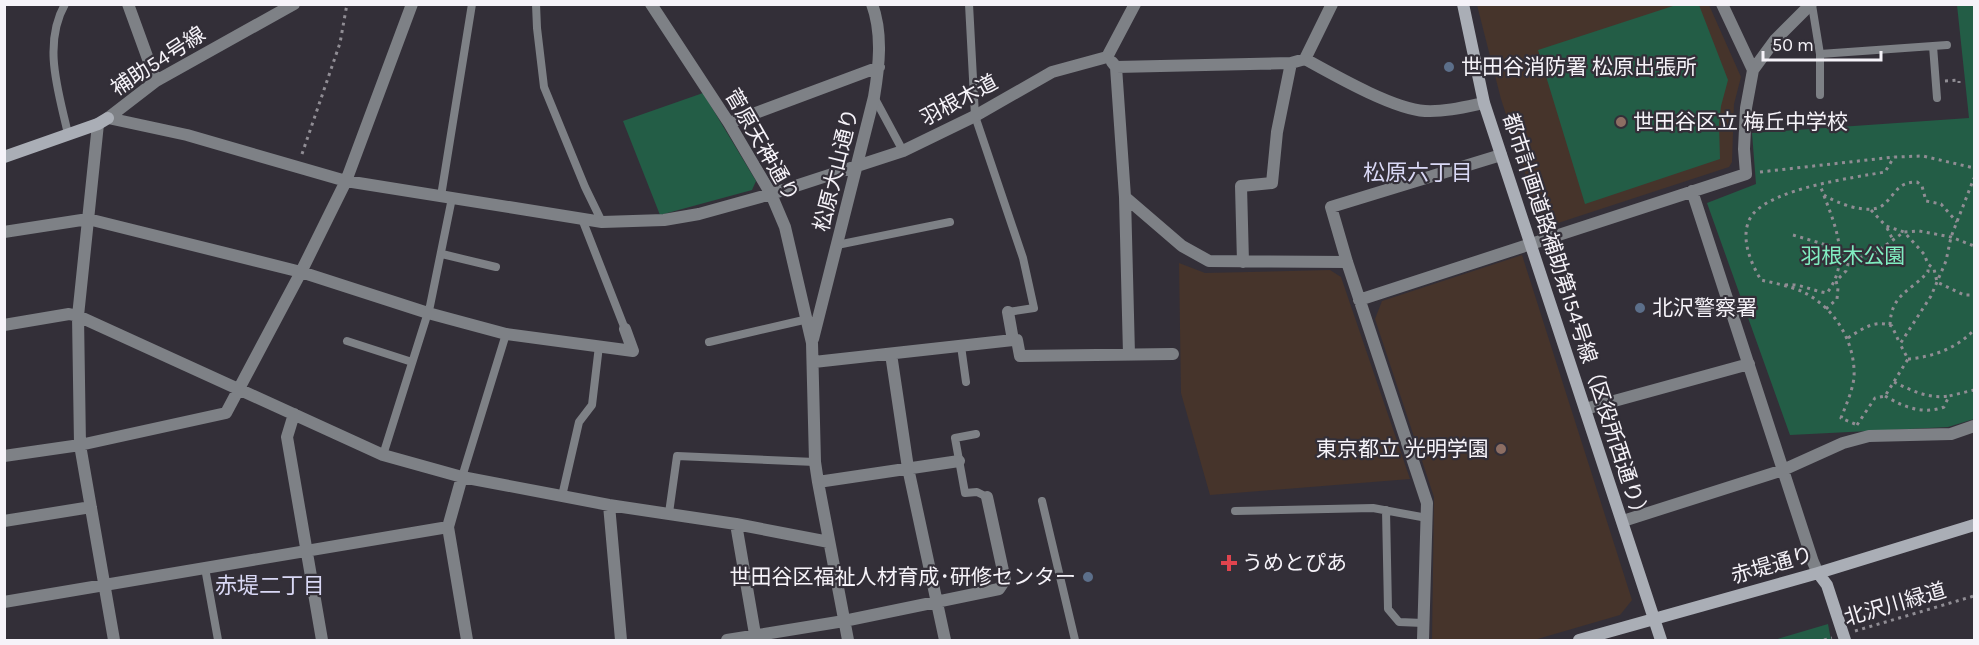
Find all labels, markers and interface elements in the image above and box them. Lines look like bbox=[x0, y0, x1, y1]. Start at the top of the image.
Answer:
street label: 補助54号線 bbox=[106, 22, 210, 100]
scale bar bbox=[1763, 24, 1882, 62]
text: 50 m bbox=[1772, 34, 1814, 56]
place label: 世田谷消防署 松原出張所 bbox=[1461, 55, 1697, 79]
marker: 世田谷消防署 松原出張所 bbox=[1442, 60, 1456, 74]
street label: 羽根木道 bbox=[916, 70, 1002, 130]
street label: 菅原天神通り bbox=[720, 84, 804, 206]
street label: 松原大山通り bbox=[809, 106, 863, 234]
street label: 都市計画道路補助第154号線（区役所西通り） bbox=[1498, 110, 1654, 526]
place label: 世田谷区立 梅丘中学校 bbox=[1633, 110, 1848, 134]
marker: 世田谷区立 梅丘中学校 bbox=[1614, 115, 1628, 129]
district label: 松原六丁目 bbox=[1363, 160, 1473, 186]
park label: 羽根木公園 bbox=[1801, 244, 1906, 268]
place label: 北沢警察署 bbox=[1652, 296, 1757, 320]
marker: 北沢警察署 bbox=[1633, 301, 1647, 315]
place label: 東京都立 光明学園 bbox=[1316, 437, 1489, 461]
marker: 東京都立 光明学園 bbox=[1494, 442, 1508, 456]
street label: 赤堤通り bbox=[1728, 542, 1816, 588]
place label: うめとぴあ bbox=[1242, 551, 1347, 575]
marker: うめとぴあ bbox=[1220, 554, 1238, 572]
place label: 世田谷区福祉人材育成･研修センター bbox=[730, 565, 1076, 589]
marker: 世田谷区福祉人材育成･研修センター bbox=[1081, 570, 1095, 584]
district label: 赤堤二丁目 bbox=[215, 573, 325, 599]
street label: 北沢川緑道 bbox=[1841, 578, 1949, 630]

